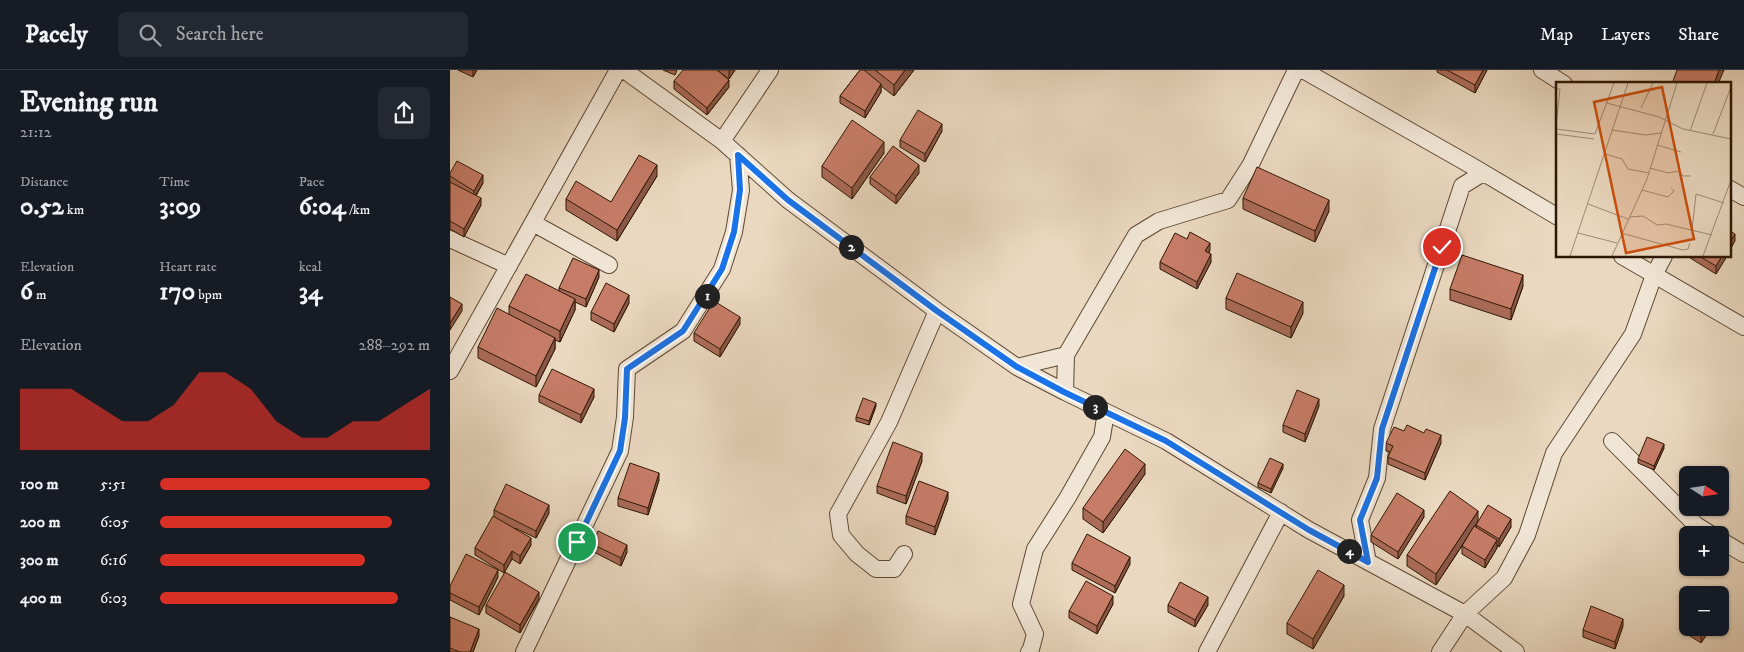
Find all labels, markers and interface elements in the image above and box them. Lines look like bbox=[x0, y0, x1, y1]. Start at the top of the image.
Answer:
search box bbox=[118, 12, 468, 57]
text: Pacely bbox=[25, 20, 88, 50]
icon: search bbox=[136, 21, 164, 49]
text: Search here bbox=[176, 23, 264, 46]
text: Map bbox=[1540, 24, 1573, 46]
text: Layers bbox=[1601, 24, 1650, 46]
text: Share bbox=[1678, 24, 1719, 46]
inset map bbox=[1556, 82, 1732, 258]
text: Evening run bbox=[20, 85, 158, 120]
button: share bbox=[378, 87, 430, 139]
text: 21:12 bbox=[20, 122, 52, 142]
text: Distance bbox=[20, 173, 68, 191]
text: Time bbox=[159, 173, 190, 191]
text: Pace bbox=[299, 173, 325, 191]
text: 0.52 bbox=[20, 191, 64, 222]
text: 3:09 bbox=[159, 191, 201, 222]
text: 6:04 bbox=[299, 191, 346, 222]
text: km bbox=[64, 201, 84, 219]
text: /km bbox=[346, 201, 370, 219]
pin bbox=[1421, 226, 1463, 268]
icon: check bbox=[1428, 233, 1456, 261]
pin: 2 bbox=[838, 234, 864, 260]
text: 2 bbox=[848, 238, 855, 256]
text: Elevation bbox=[20, 258, 74, 276]
text: Heart rate bbox=[159, 258, 217, 276]
text: kcal bbox=[299, 258, 322, 276]
text: 6 bbox=[20, 276, 33, 307]
text: 170 bbox=[159, 276, 195, 307]
text: 34 bbox=[299, 276, 322, 307]
pin: 1 bbox=[694, 284, 720, 308]
text: m bbox=[33, 286, 47, 304]
text: bpm bbox=[195, 286, 222, 304]
text: 1 bbox=[705, 287, 710, 305]
text: Elevation bbox=[20, 335, 82, 355]
text: 288–292 m bbox=[359, 335, 430, 355]
pin: 3 bbox=[1082, 394, 1108, 420]
text: 3 bbox=[1093, 398, 1098, 416]
north arrow bbox=[1679, 466, 1729, 516]
map controls bbox=[1679, 466, 1729, 636]
text: 100 m bbox=[20, 474, 59, 494]
text: 5:51 bbox=[100, 474, 126, 494]
text: 200 m bbox=[20, 512, 61, 532]
text: 6:05 bbox=[100, 512, 129, 532]
pin bbox=[556, 521, 598, 563]
button: + bbox=[1679, 526, 1729, 576]
icon: arrive bbox=[563, 528, 591, 556]
pin: 4 bbox=[1336, 538, 1362, 564]
text: 4 bbox=[1345, 542, 1354, 560]
text: 300 m bbox=[20, 550, 59, 570]
text: 6:16 bbox=[100, 550, 127, 570]
button: − bbox=[1679, 586, 1729, 636]
text: 400 m bbox=[20, 588, 62, 608]
text: 6:03 bbox=[100, 588, 127, 608]

